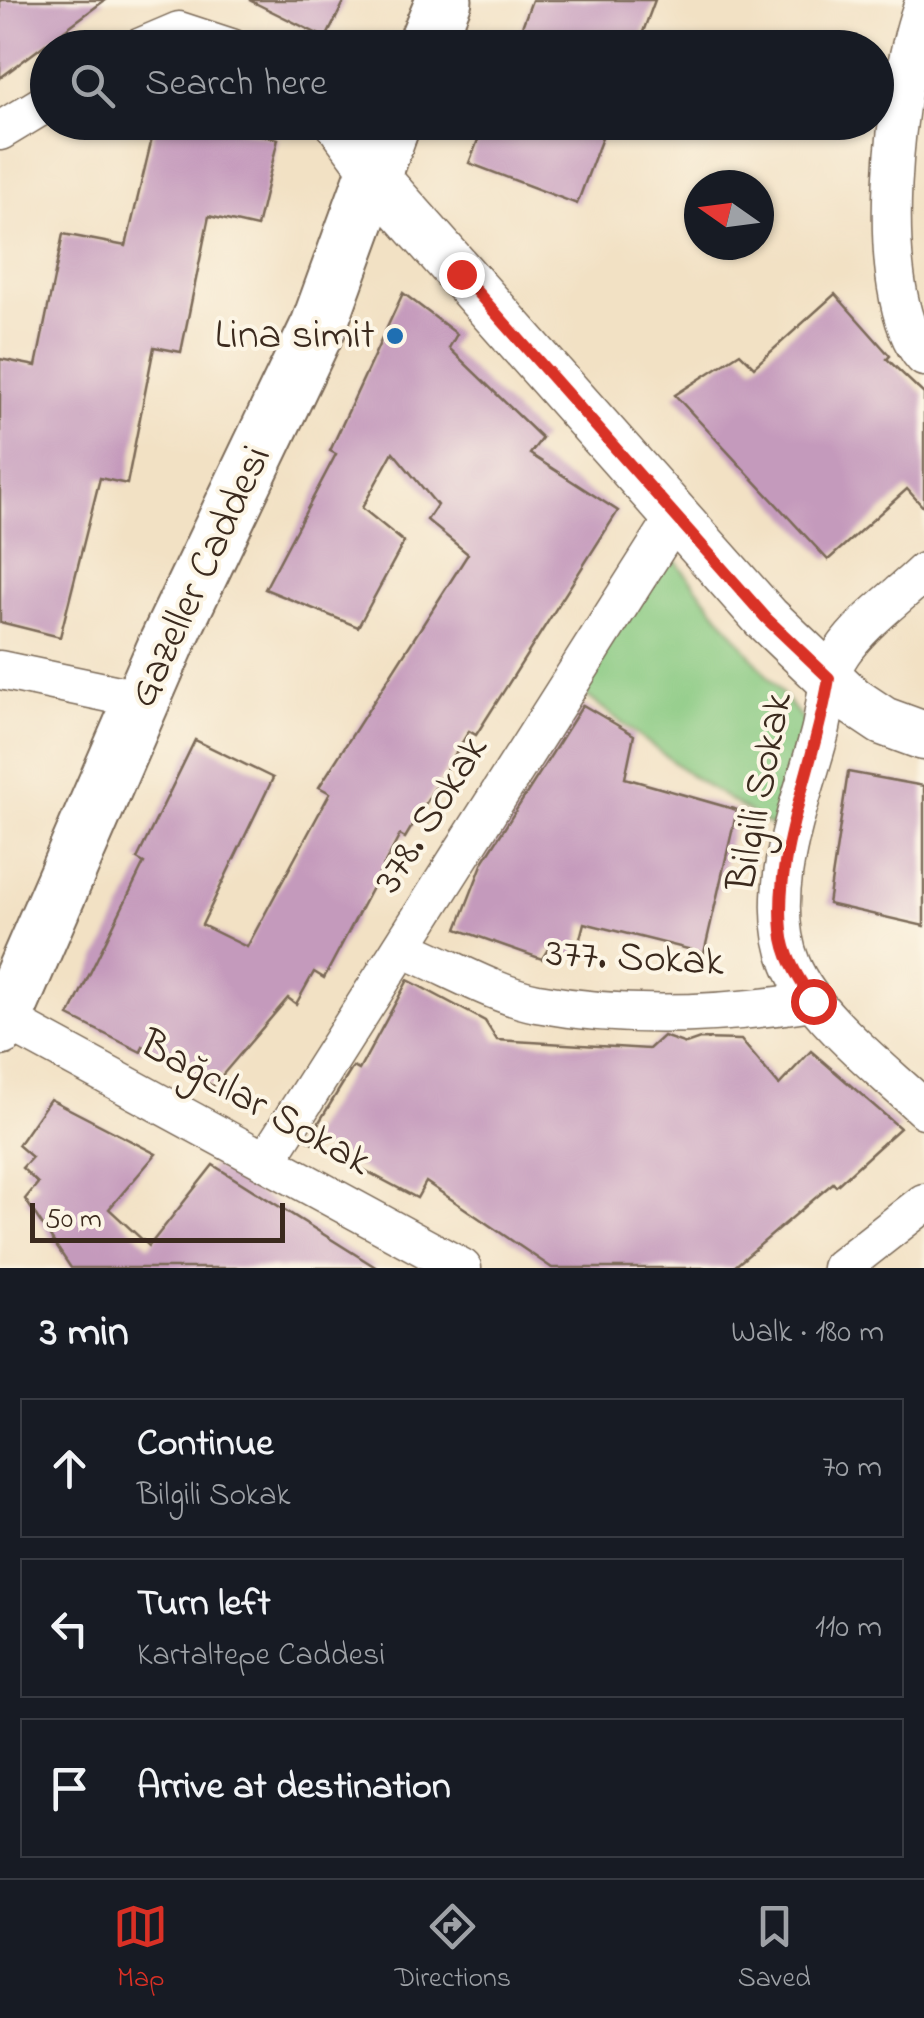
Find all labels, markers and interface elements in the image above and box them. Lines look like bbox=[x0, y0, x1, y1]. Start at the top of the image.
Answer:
search box bbox=[30, 30, 894, 140]
text: Search here bbox=[145, 57, 327, 113]
icon: search bbox=[65, 58, 120, 113]
north arrow bbox=[684, 170, 774, 260]
route end bbox=[439, 252, 485, 298]
place label: Lina simit bbox=[215, 306, 375, 367]
marker: Lina simit bbox=[384, 325, 406, 347]
street label: Gazeller Caddesi bbox=[114, 436, 288, 718]
street label: Bilgili Sokak bbox=[712, 687, 810, 898]
street label: 378. Sokak bbox=[359, 723, 505, 906]
street label: 377. Sokak bbox=[545, 924, 726, 994]
route start bbox=[791, 979, 837, 1025]
street label: Bağcılar Sokak bbox=[127, 1015, 382, 1193]
scale bar bbox=[30, 1198, 285, 1242]
text: 50 m bbox=[45, 1200, 102, 1241]
text: 3 min bbox=[40, 1303, 129, 1364]
text: Walk · 180 m bbox=[731, 1310, 884, 1357]
text: Continue bbox=[137, 1417, 273, 1473]
icon: ahead bbox=[42, 1441, 97, 1496]
text: 70 m bbox=[822, 1445, 882, 1492]
text: Bilgili Sokak bbox=[137, 1473, 291, 1520]
text: Turn left bbox=[137, 1577, 270, 1633]
icon: left bbox=[42, 1601, 97, 1656]
text: 110 m bbox=[815, 1605, 882, 1652]
text: Kartaltepe Caddesi bbox=[137, 1633, 385, 1680]
text: Arrive at destination bbox=[137, 1760, 451, 1816]
icon: arrive bbox=[42, 1761, 97, 1816]
tab: Map bbox=[113, 1899, 168, 2000]
tab: Directions bbox=[395, 1899, 511, 2000]
tab: Saved bbox=[738, 1899, 811, 2000]

